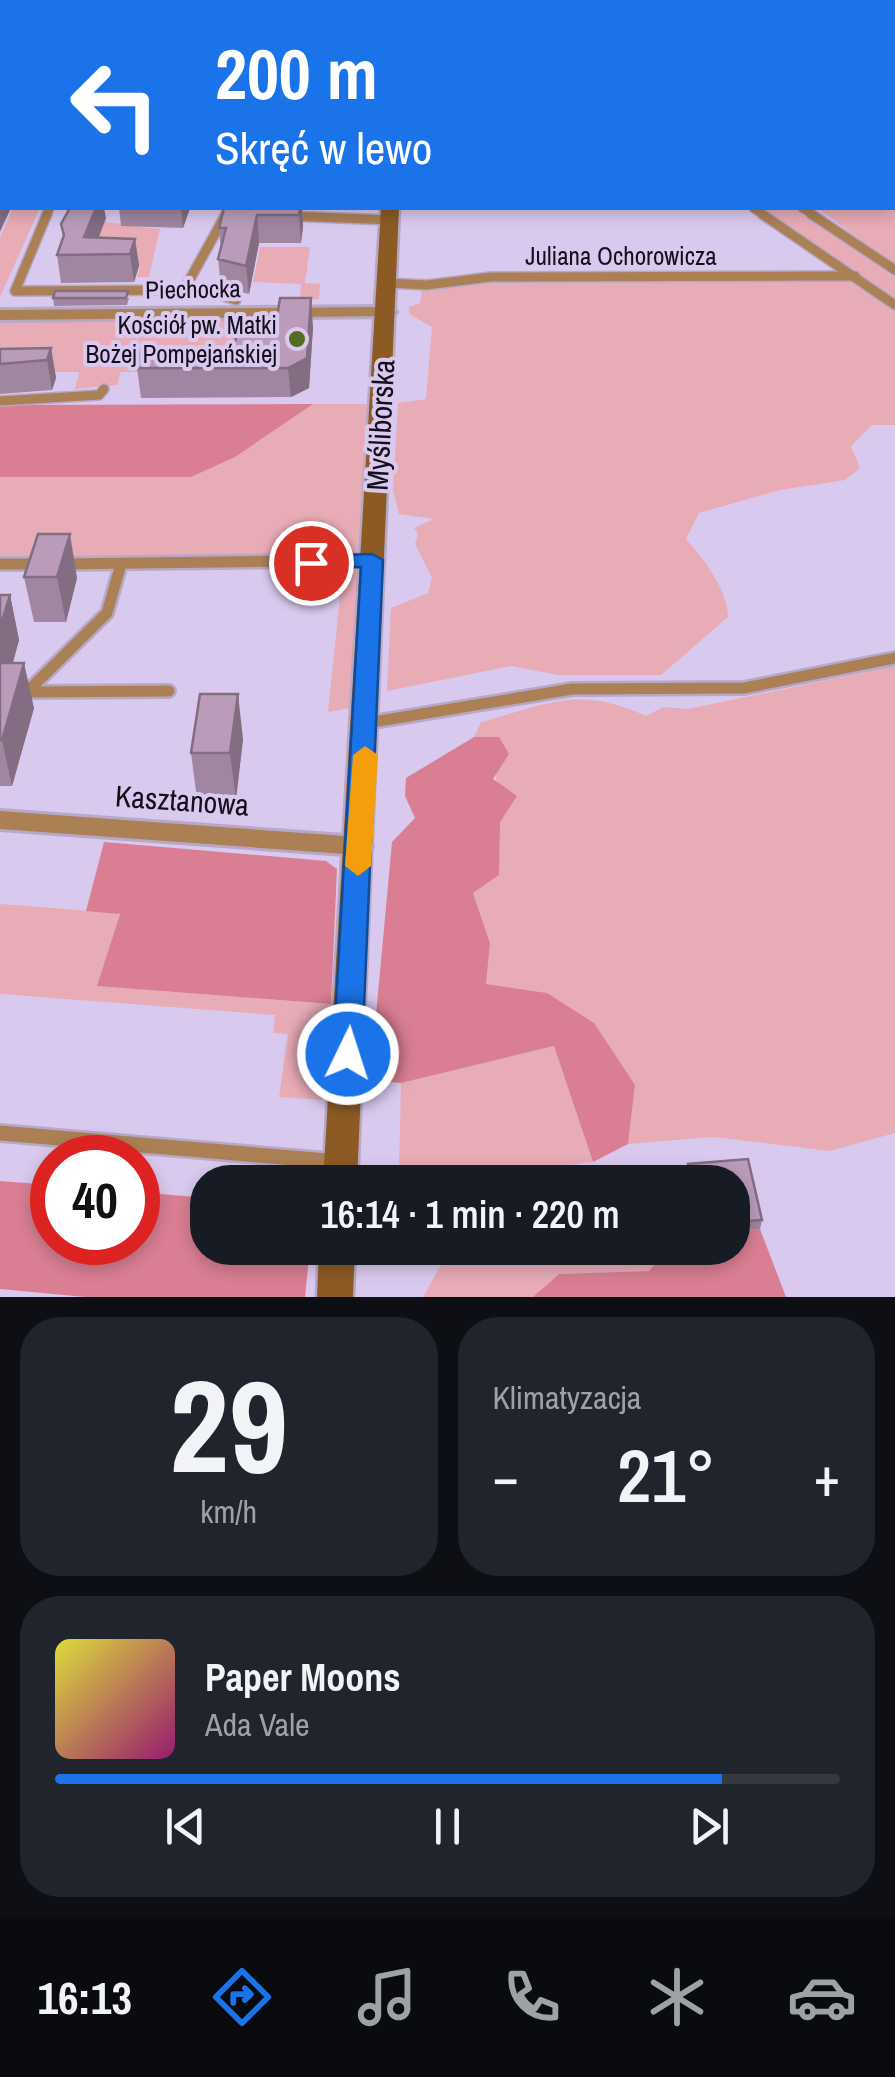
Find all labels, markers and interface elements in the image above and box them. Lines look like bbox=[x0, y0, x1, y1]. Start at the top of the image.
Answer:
text: 200 m bbox=[215, 27, 378, 121]
icon: left bbox=[50, 40, 180, 170]
text: Skręć w lewo bbox=[215, 117, 432, 178]
street label: Juliana Ochorowicza bbox=[525, 239, 717, 273]
street label: Piechocka bbox=[145, 271, 242, 307]
place label: Kościół pw. Matki Bożej Pompejańskiej bbox=[86, 308, 277, 371]
marker: Kościół pw. Matki Bożej Pompejańskiej bbox=[286, 328, 308, 350]
street label: Myśliborska bbox=[357, 358, 403, 492]
pin bbox=[269, 521, 354, 606]
icon: arrive bbox=[284, 536, 339, 591]
street label: Kasztanowa bbox=[114, 775, 251, 825]
position arrow bbox=[296, 1002, 400, 1106]
speed limit sign: 40 bbox=[30, 1135, 160, 1265]
text: 16:14 · 1 min · 220 m bbox=[320, 1189, 620, 1240]
text: 29 bbox=[169, 1337, 288, 1513]
text: Klimatyzacja bbox=[493, 1376, 641, 1419]
text: 21° bbox=[617, 1424, 715, 1525]
text: − bbox=[493, 1439, 519, 1513]
text: + bbox=[814, 1439, 840, 1513]
text: km/h bbox=[200, 1490, 257, 1533]
text: Paper Moons bbox=[205, 1652, 401, 1703]
text: Ada Vale bbox=[205, 1703, 310, 1746]
icon: previous bbox=[158, 1799, 213, 1854]
icon: pause bbox=[420, 1799, 475, 1854]
icon: next bbox=[682, 1799, 737, 1854]
icon: directions bbox=[207, 1962, 277, 2032]
icon: music bbox=[352, 1962, 422, 2032]
icon: phone bbox=[497, 1962, 567, 2032]
icon: climate bbox=[642, 1962, 712, 2032]
icon: car bbox=[787, 1962, 857, 2032]
text: 16:13 bbox=[38, 1967, 132, 2028]

